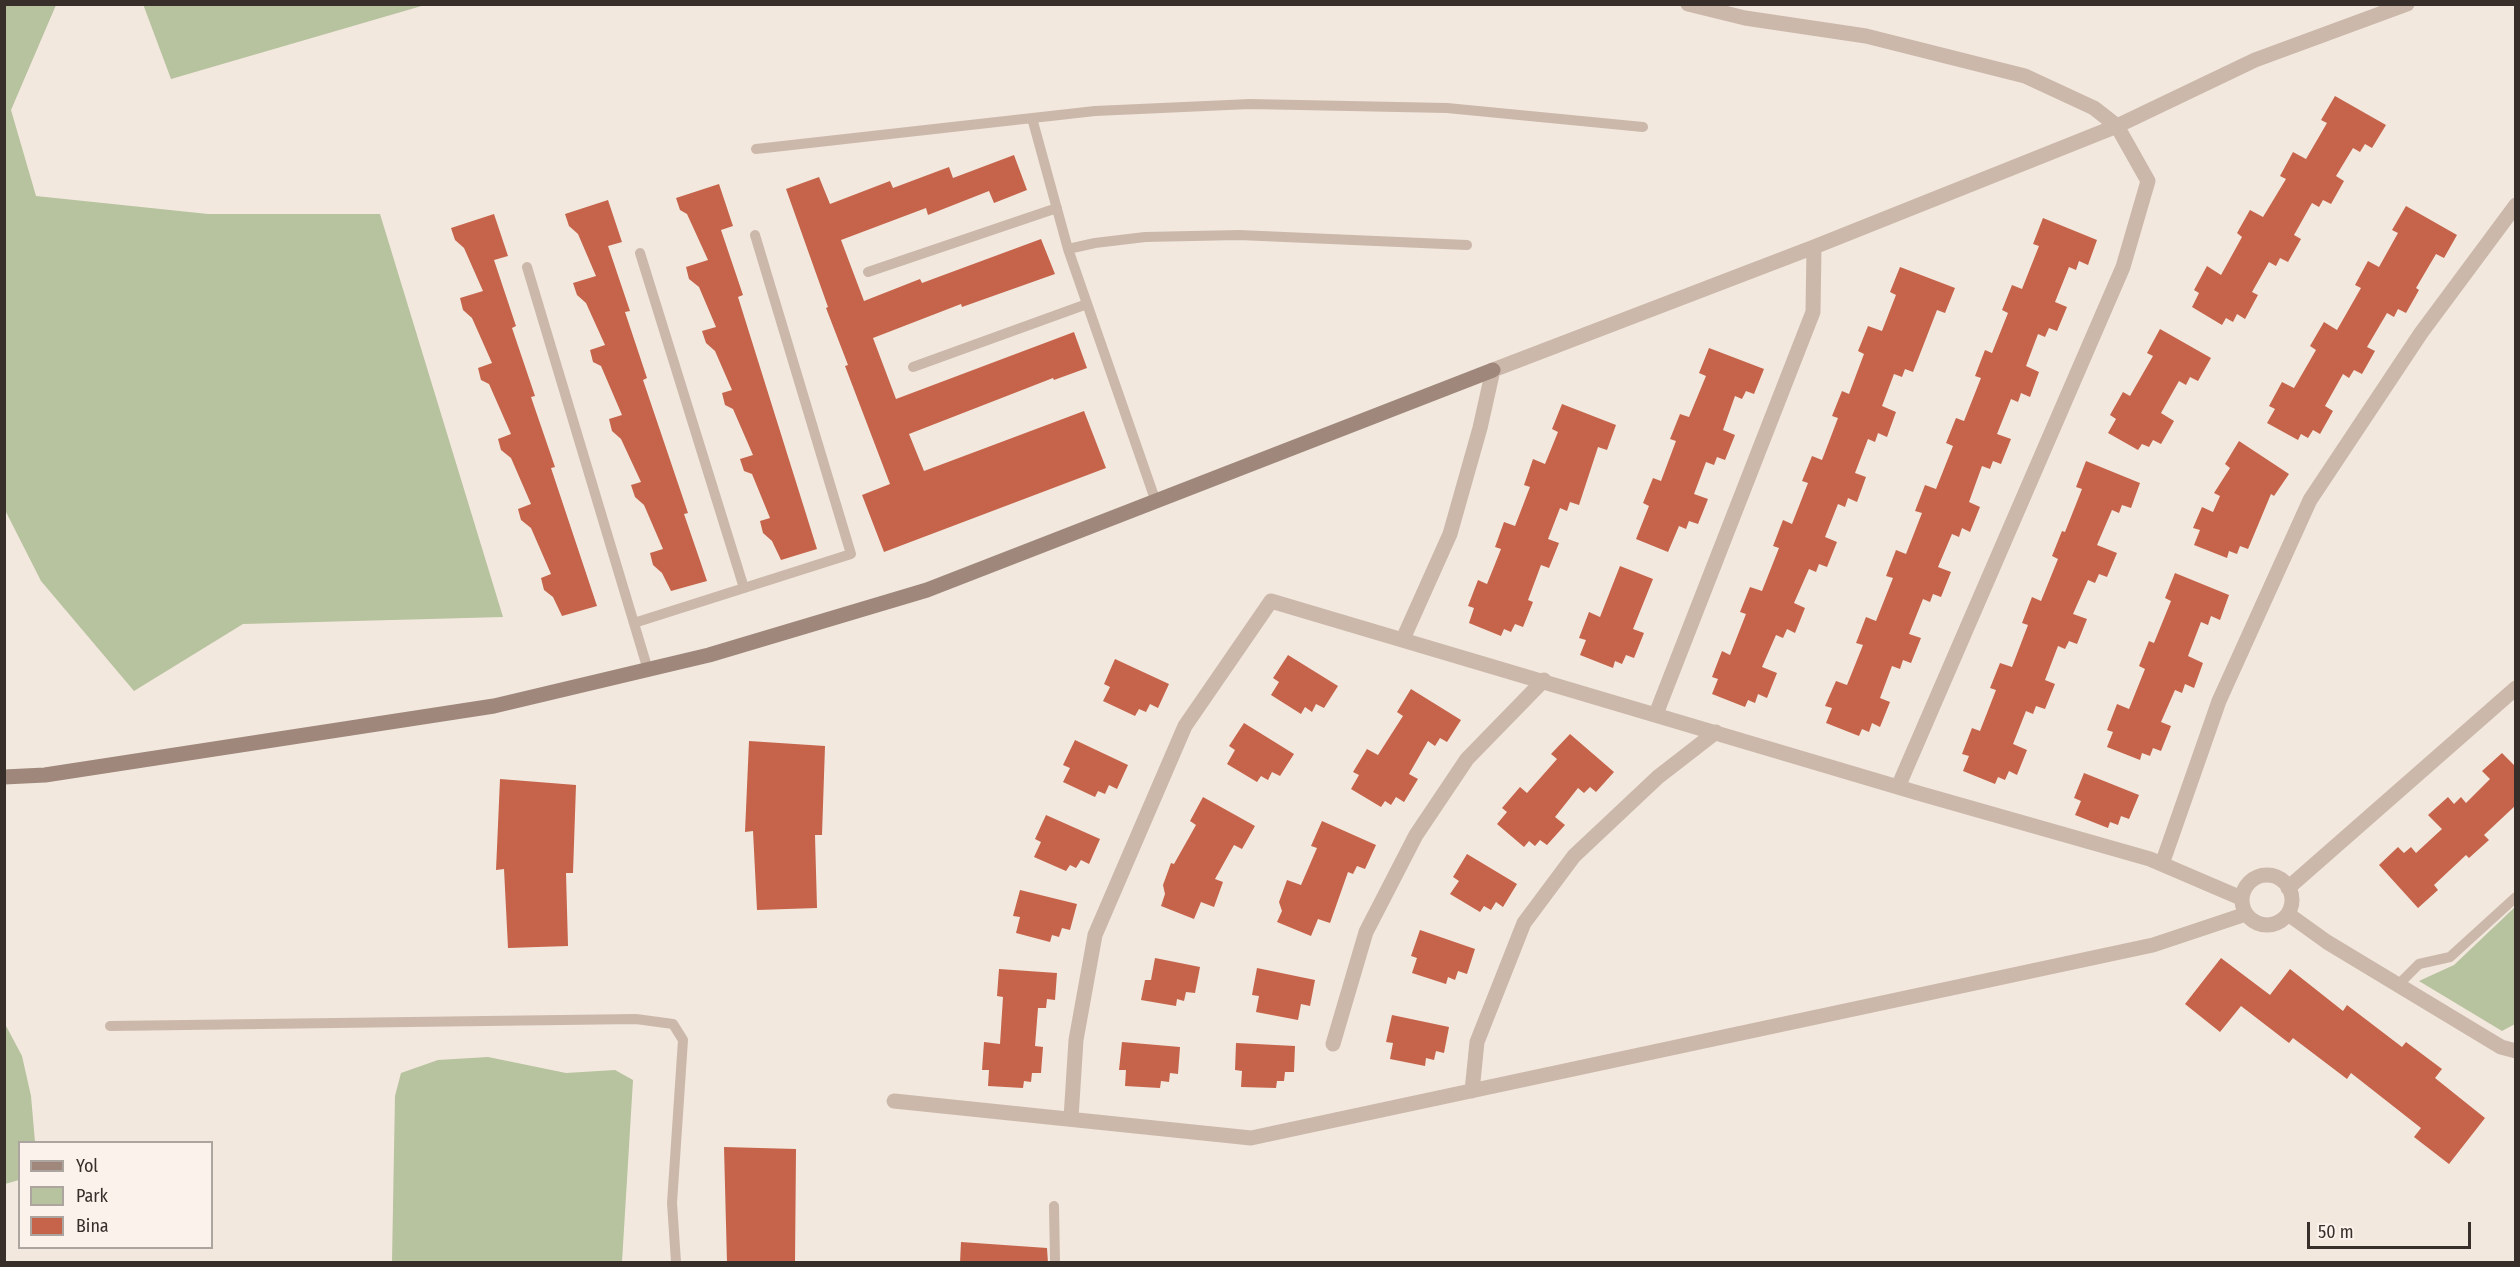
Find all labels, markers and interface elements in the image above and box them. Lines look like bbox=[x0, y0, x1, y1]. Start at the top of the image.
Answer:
legend bbox=[18, 1141, 213, 1249]
text: Yol bbox=[76, 1155, 98, 1177]
text: Park bbox=[76, 1185, 108, 1207]
scale bar bbox=[2310, 1210, 2474, 1248]
text: Bina bbox=[76, 1215, 109, 1237]
text: 50 m bbox=[2318, 1221, 2354, 1243]

